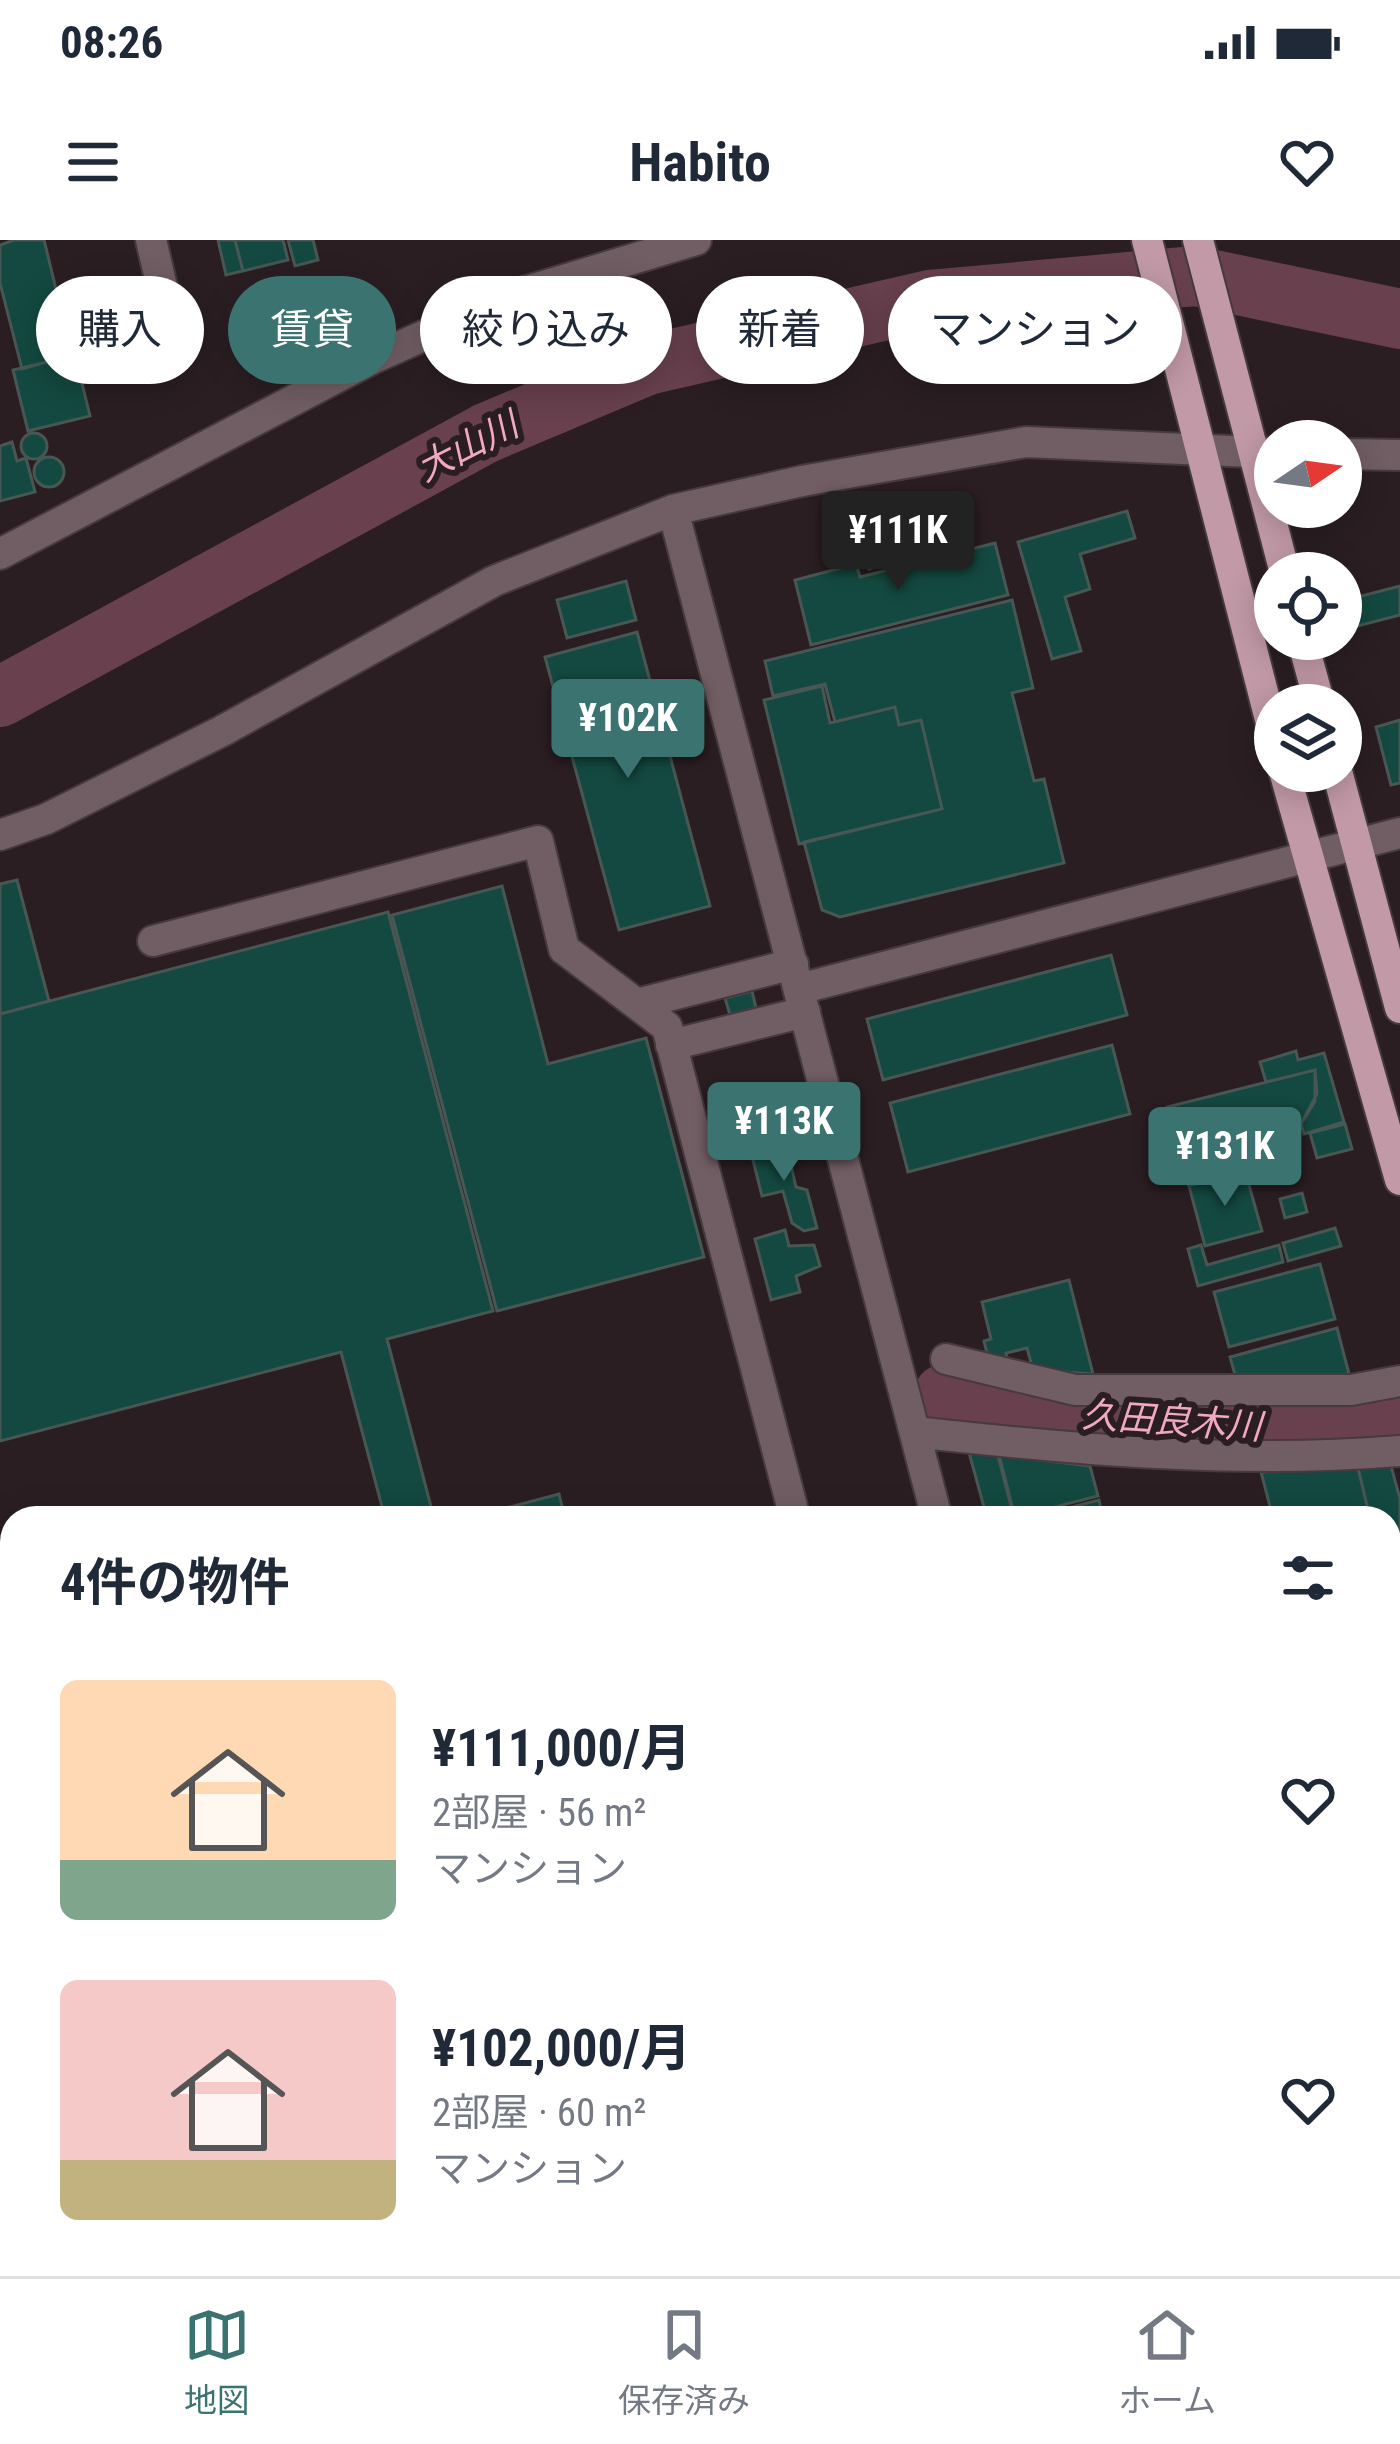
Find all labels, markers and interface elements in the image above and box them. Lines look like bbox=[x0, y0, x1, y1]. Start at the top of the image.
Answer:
text: 08:26 bbox=[60, 16, 163, 69]
icon: menu bbox=[60, 129, 126, 195]
icon: heart bbox=[1274, 129, 1340, 195]
text: Habito bbox=[629, 131, 771, 194]
chip: 購入 bbox=[36, 276, 204, 384]
chip: 賃貸 bbox=[228, 276, 396, 384]
chip: 絞り込み bbox=[420, 276, 672, 384]
chip: 新着 bbox=[696, 276, 864, 384]
chip: マンション bbox=[888, 276, 1182, 384]
water label: 大山川 bbox=[410, 402, 529, 490]
north arrow bbox=[1254, 420, 1362, 528]
map controls bbox=[1254, 420, 1362, 792]
pin: ¥111K bbox=[814, 491, 982, 593]
text: ¥111K bbox=[848, 507, 948, 553]
button: locate bbox=[1254, 552, 1362, 660]
pin: ¥102K bbox=[544, 679, 712, 781]
button: layers bbox=[1254, 684, 1362, 792]
text: ¥102K bbox=[578, 695, 678, 741]
pin: ¥113K bbox=[700, 1082, 868, 1184]
text: ¥113K bbox=[734, 1098, 834, 1144]
pin: ¥131K bbox=[1141, 1107, 1309, 1209]
text: ¥131K bbox=[1175, 1123, 1275, 1169]
water label: 久田良木川 bbox=[1081, 1394, 1267, 1449]
icon: filters bbox=[1275, 1545, 1341, 1611]
text: 4件の物件 bbox=[60, 1553, 290, 1612]
text: ¥111,000/月 bbox=[432, 1719, 691, 1778]
icon: home bbox=[156, 1728, 300, 1872]
icon: heart bbox=[1275, 1767, 1341, 1833]
text: 2部屋 · 56 m² bbox=[432, 1790, 646, 1836]
text: マンション bbox=[432, 1846, 627, 1892]
text: ¥102,000/月 bbox=[432, 2019, 691, 2078]
icon: home bbox=[156, 2028, 300, 2172]
icon: heart bbox=[1275, 2067, 1341, 2133]
text: 2部屋 · 60 m² bbox=[432, 2090, 646, 2136]
text: マンション bbox=[432, 2146, 627, 2192]
tab: 地図 bbox=[184, 2302, 250, 2422]
tab: 保存済み bbox=[618, 2302, 750, 2422]
tab: ホーム bbox=[1118, 2302, 1216, 2422]

